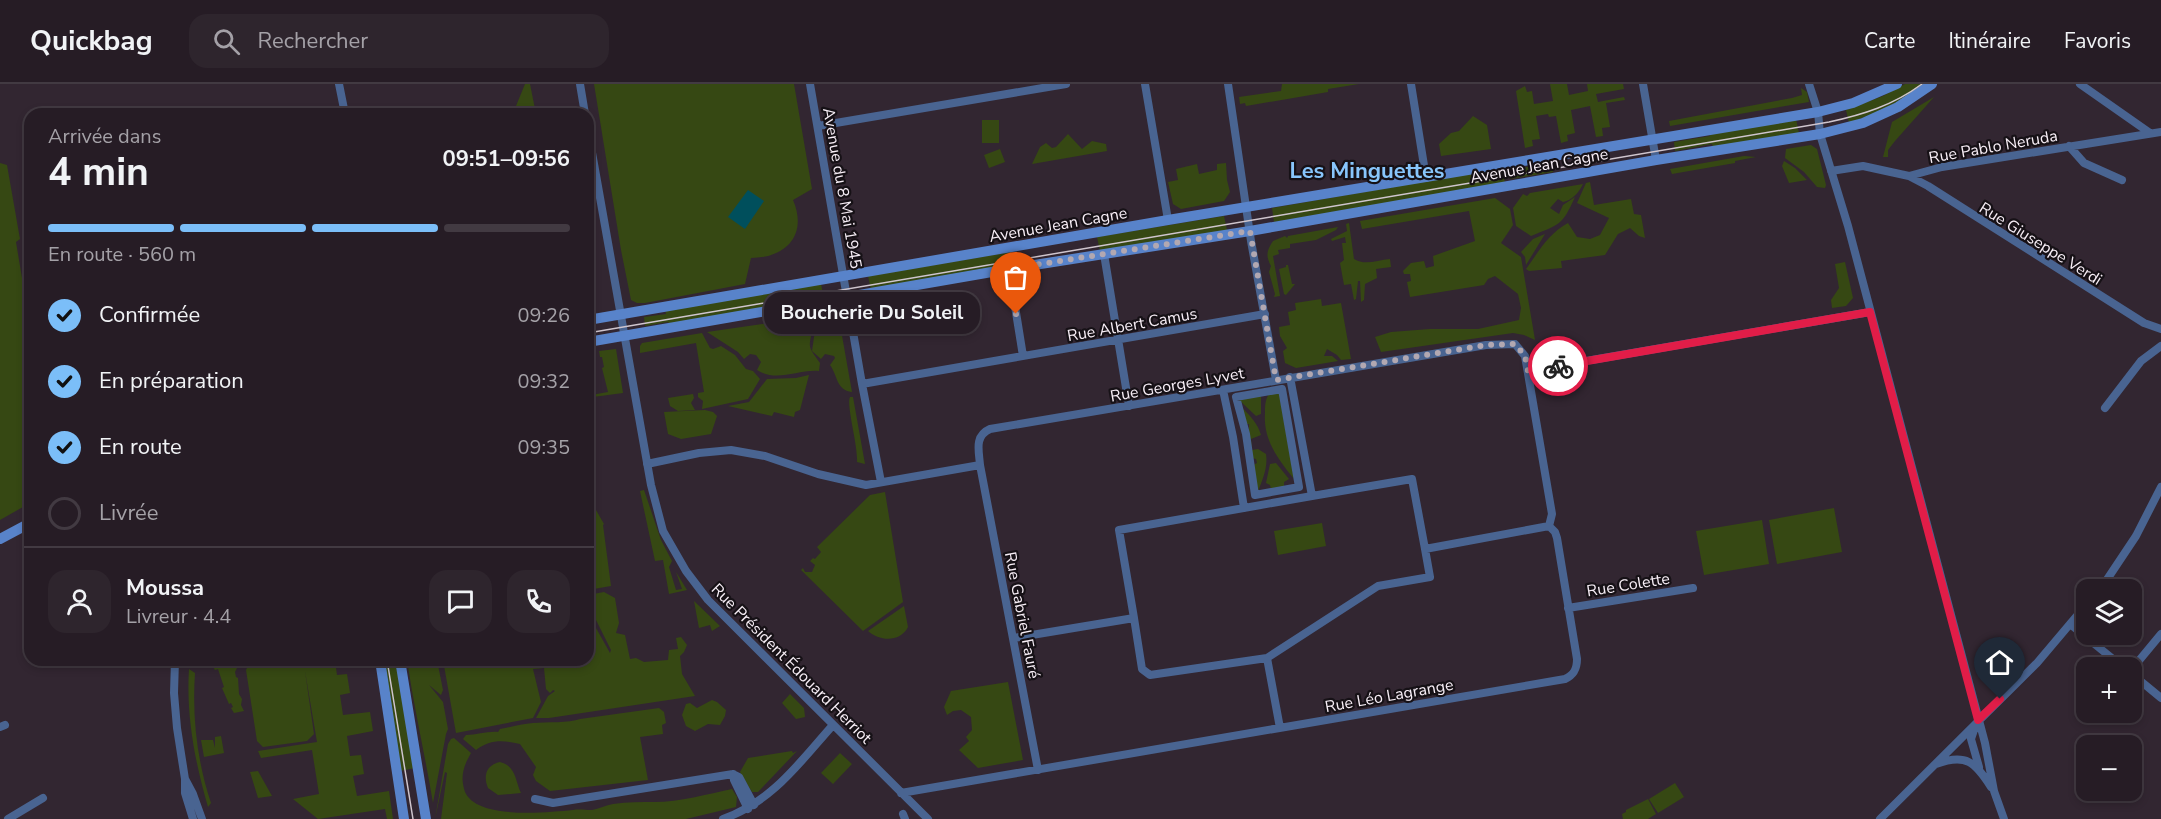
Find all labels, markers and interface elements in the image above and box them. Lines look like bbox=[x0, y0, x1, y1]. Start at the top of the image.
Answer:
search box bbox=[189, 14, 609, 68]
text: Quickbag bbox=[30, 22, 153, 60]
icon: search bbox=[210, 25, 243, 58]
text: Rechercher bbox=[258, 26, 368, 56]
text: Carte bbox=[1864, 27, 1915, 55]
text: Itinéraire bbox=[1948, 27, 2031, 55]
text: Favoris bbox=[2064, 27, 2131, 55]
street label: Avenue du 8 Mai 1945 bbox=[817, 106, 867, 270]
text: Arrivée dans bbox=[48, 123, 161, 150]
street label: Rue Pablo Neruda bbox=[1927, 125, 2059, 169]
street label: Avenue Jean Cagne bbox=[1468, 143, 1610, 189]
text: 09:51–09:56 bbox=[442, 144, 570, 174]
text: 4 min bbox=[48, 146, 149, 199]
district label: Les Minguettes bbox=[1289, 156, 1445, 186]
street label: Rue Giuseppe Verdi bbox=[1975, 197, 2106, 291]
street label: Avenue Jean Cagne bbox=[987, 202, 1129, 248]
text: En route · 560 m bbox=[48, 241, 196, 268]
pin bbox=[990, 252, 1041, 314]
icon: bag bbox=[999, 261, 1032, 294]
callout: Boucherie Du Soleil bbox=[764, 293, 980, 335]
icon: check bbox=[48, 299, 81, 332]
text: Boucherie Du Soleil bbox=[781, 299, 963, 326]
text: Confirmée bbox=[99, 300, 200, 330]
text: 09:26 bbox=[517, 302, 570, 329]
street label: Rue Albert Camus bbox=[1065, 303, 1199, 347]
courier bbox=[1528, 336, 1588, 396]
icon: bike bbox=[1542, 350, 1575, 383]
street label: Rue Georges Lyvet bbox=[1109, 362, 1246, 408]
icon: check bbox=[48, 365, 81, 398]
text: En préparation bbox=[99, 366, 244, 396]
text: 09:32 bbox=[517, 368, 570, 395]
icon: check bbox=[48, 431, 81, 464]
text: En route bbox=[99, 432, 182, 462]
text: 09:35 bbox=[517, 434, 570, 461]
text: Livrée bbox=[99, 498, 159, 528]
street label: Rue Gabriel Fauré bbox=[999, 550, 1045, 680]
street label: Rue Colette bbox=[1585, 568, 1671, 602]
button: person bbox=[48, 570, 111, 633]
button: chat bbox=[429, 570, 492, 633]
button: phone bbox=[507, 570, 570, 633]
text: Moussa bbox=[126, 573, 204, 603]
street label: Rue Président Édouard Herriot bbox=[706, 579, 877, 749]
map controls bbox=[2076, 579, 2142, 801]
button: layers bbox=[2076, 579, 2142, 645]
text: Livreur · 4.4 bbox=[126, 603, 231, 630]
pin bbox=[1974, 637, 2025, 699]
icon: home bbox=[1983, 646, 2016, 679]
button: + bbox=[2076, 657, 2142, 723]
street label: Rue Léo Lagrange bbox=[1323, 674, 1455, 718]
button: − bbox=[2076, 735, 2142, 801]

